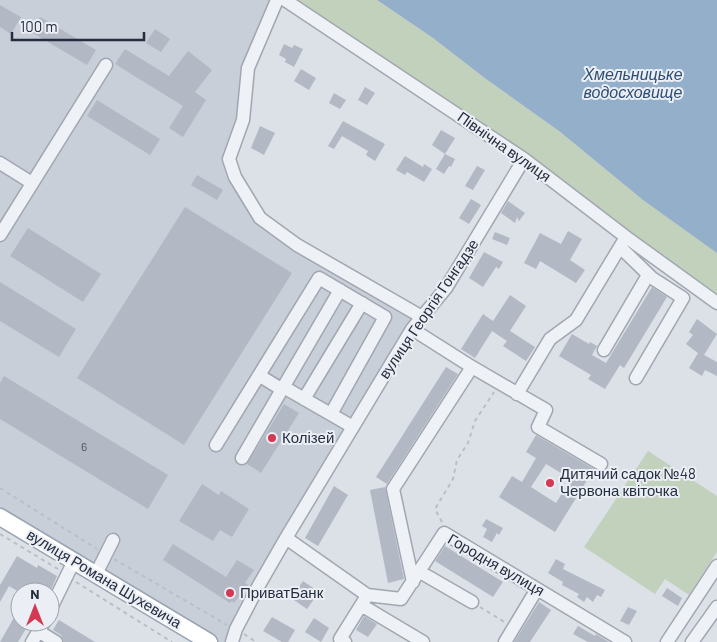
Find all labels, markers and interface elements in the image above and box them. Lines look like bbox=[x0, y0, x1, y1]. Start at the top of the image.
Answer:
scale bar bbox=[12, 10, 145, 42]
text: 100 m bbox=[20, 17, 58, 35]
water label: Хмельницьке водосховище bbox=[582, 64, 683, 101]
street label: Північна вулиця bbox=[454, 107, 555, 185]
street label: вулиця Георгія Гонгадзе bbox=[375, 235, 482, 382]
place label: Колізей bbox=[282, 428, 334, 446]
marker: Колізей bbox=[266, 432, 278, 444]
house number: 6 bbox=[81, 439, 87, 453]
place label: Дитячий садок №48 Червона квіточка bbox=[560, 464, 696, 499]
marker: Дитячий садок №48 Червона квіточка bbox=[544, 477, 556, 489]
street label: вулиця Романа Шухевича bbox=[24, 525, 186, 632]
street label: Городня вулиця bbox=[445, 529, 548, 599]
north arrow bbox=[10, 582, 60, 632]
place label: ПриватБанк bbox=[240, 583, 324, 601]
text: N bbox=[30, 585, 40, 602]
marker: ПриватБанк bbox=[224, 587, 236, 599]

